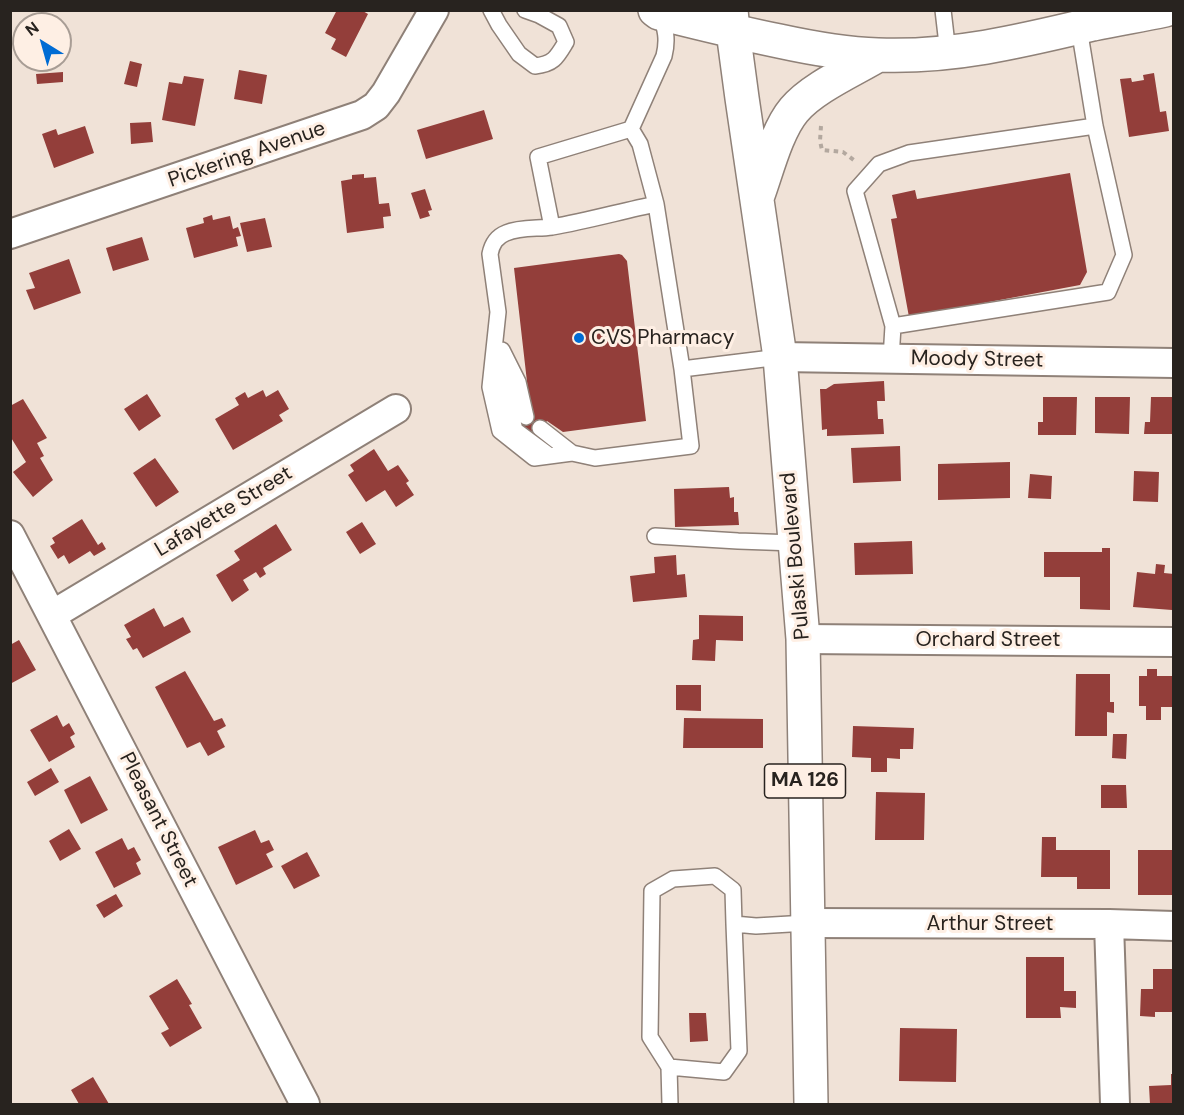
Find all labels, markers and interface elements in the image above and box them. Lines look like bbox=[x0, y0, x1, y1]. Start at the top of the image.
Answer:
north arrow bbox=[12, 12, 72, 72]
text: N bbox=[21, 17, 43, 41]
street label: Pickering Avenue bbox=[165, 116, 329, 194]
place label: CVS Pharmacy bbox=[591, 325, 735, 351]
marker: CVS Pharmacy bbox=[572, 331, 586, 345]
street label: Moody Street bbox=[911, 346, 1043, 374]
street label: Lafayette Street bbox=[151, 461, 297, 563]
street label: Pulaski Boulevard bbox=[776, 471, 816, 641]
street label: Orchard Street bbox=[916, 627, 1060, 653]
street label: Pleasant Street bbox=[113, 749, 203, 891]
road number: MA 126 bbox=[764, 764, 846, 798]
street label: Arthur Street bbox=[927, 911, 1053, 937]

